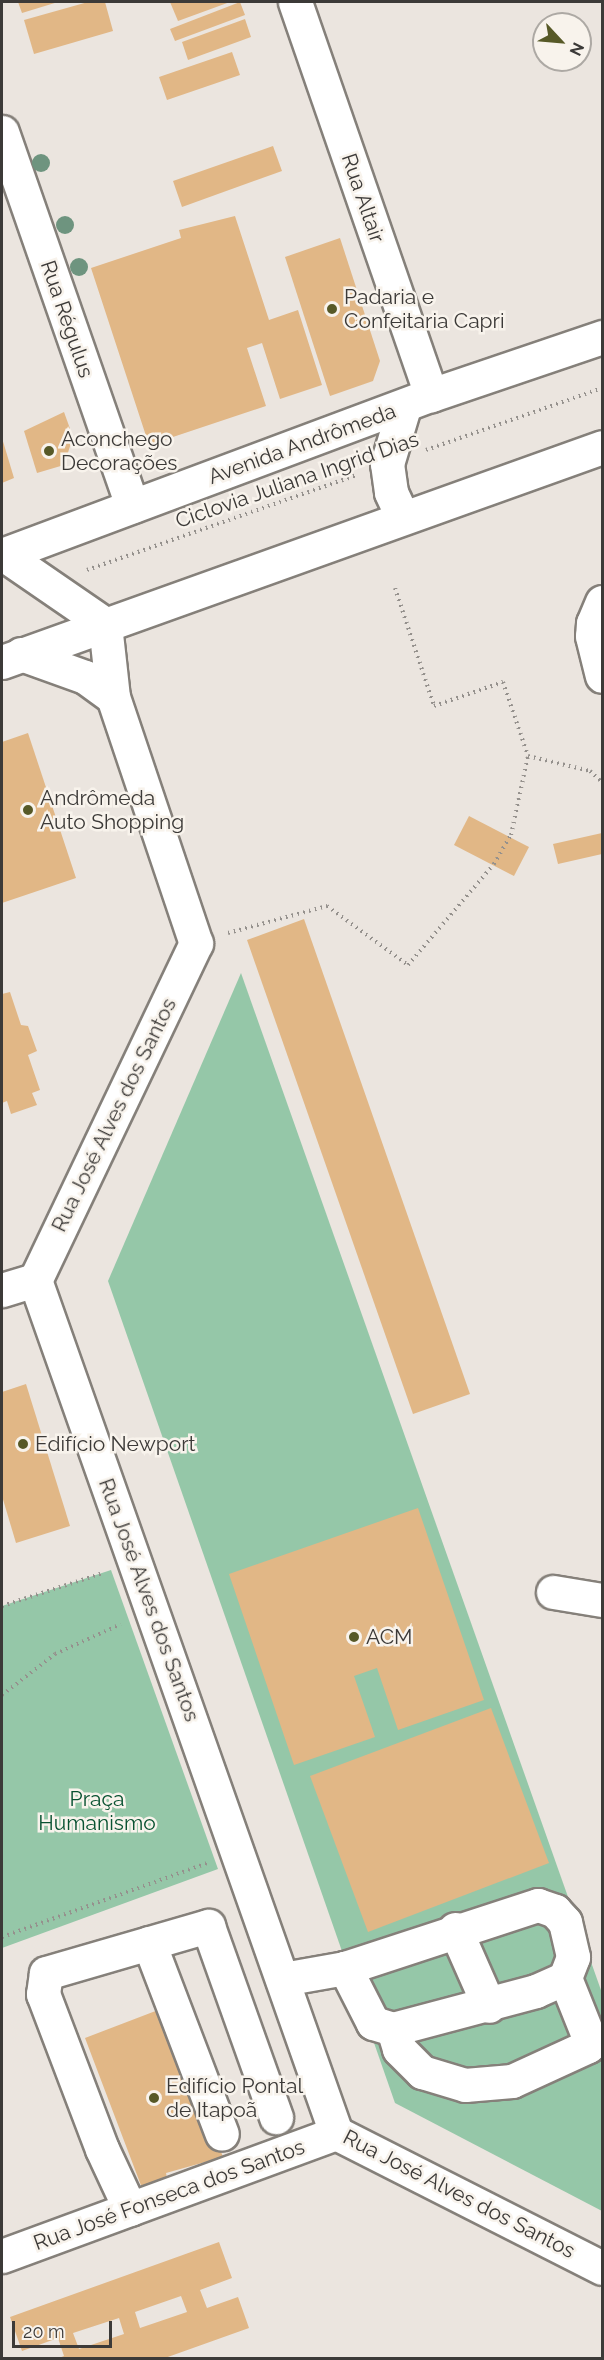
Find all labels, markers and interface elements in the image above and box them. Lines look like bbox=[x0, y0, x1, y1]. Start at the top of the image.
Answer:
north arrow bbox=[532, 12, 592, 72]
text: N bbox=[566, 40, 588, 59]
street label: Rua Altair bbox=[336, 150, 390, 246]
street label: Rua Régulus bbox=[35, 257, 99, 381]
place label: Padaria e Confeitaria Capri bbox=[344, 284, 505, 334]
marker: Padaria e Confeitaria Capri bbox=[325, 302, 339, 316]
street label: Avenida Andrômeda bbox=[204, 398, 400, 490]
place label: Aconchego Decorações bbox=[61, 426, 177, 476]
street label: Ciclovia Juliana Ingrid Dias bbox=[172, 426, 422, 534]
marker: Aconchego Decorações bbox=[42, 444, 56, 458]
place label: Andrômeda Auto Shopping bbox=[40, 785, 184, 835]
marker: Andrômeda Auto Shopping bbox=[21, 803, 35, 817]
street label: Rua José Alves dos Santos bbox=[46, 993, 182, 1237]
place label: Edifício Newport bbox=[35, 1431, 196, 1457]
marker: Edifício Newport bbox=[16, 1437, 30, 1451]
street label: Rua José Alves dos Santos bbox=[93, 1474, 205, 1726]
place label: ACM bbox=[366, 1624, 412, 1650]
marker: ACM bbox=[347, 1630, 361, 1644]
park label: Praça Humanismo bbox=[38, 1786, 156, 1836]
place label: Edifício Pontal de Itapoã bbox=[166, 2073, 303, 2123]
marker: Edifício Pontal de Itapoã bbox=[147, 2091, 161, 2105]
street label: Rua José Alves dos Santos bbox=[338, 2124, 580, 2264]
street label: Rua José Fonseca dos Santos bbox=[30, 2134, 308, 2256]
scale bar bbox=[15, 2309, 116, 2347]
text: 20 m bbox=[23, 2321, 65, 2342]

